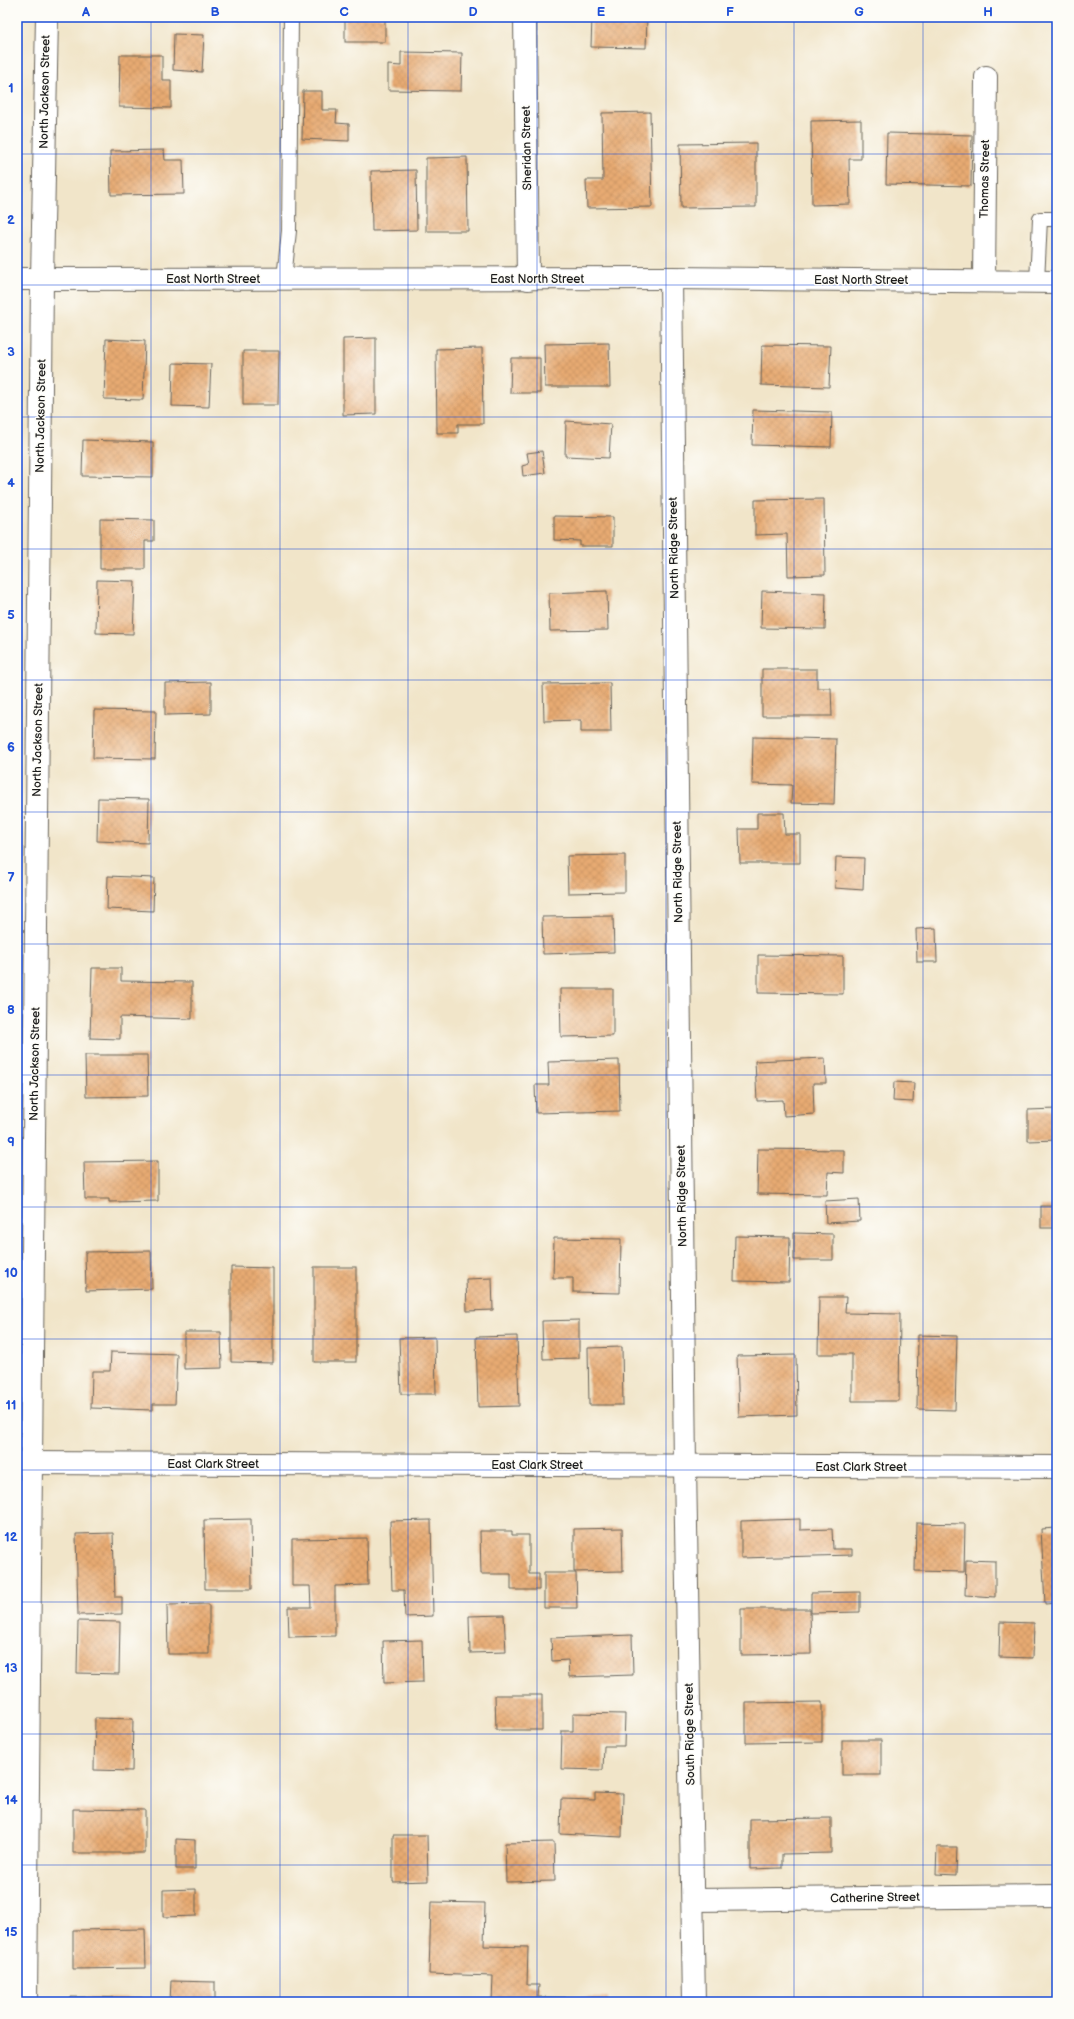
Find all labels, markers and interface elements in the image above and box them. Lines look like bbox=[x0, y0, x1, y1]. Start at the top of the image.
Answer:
text: A bbox=[81, 4, 90, 20]
text: B bbox=[210, 4, 220, 20]
text: C bbox=[339, 4, 349, 20]
text: D bbox=[468, 4, 478, 20]
text: E bbox=[597, 4, 606, 20]
text: F bbox=[726, 4, 734, 20]
text: G bbox=[854, 4, 864, 20]
text: H bbox=[983, 4, 993, 20]
street label: North Jackson Street bbox=[37, 35, 53, 149]
text: 1 bbox=[8, 80, 14, 96]
street label: Sheridan Street bbox=[519, 105, 535, 190]
street label: Thomas Street bbox=[977, 139, 993, 219]
text: 2 bbox=[7, 212, 15, 228]
street label: East North Street bbox=[166, 272, 260, 287]
street label: East North Street bbox=[490, 272, 584, 287]
street label: East North Street bbox=[814, 273, 908, 288]
text: 3 bbox=[7, 344, 15, 360]
street label: North Jackson Street bbox=[33, 359, 49, 473]
text: 4 bbox=[7, 475, 15, 491]
street label: North Ridge Street bbox=[666, 497, 682, 599]
text: 5 bbox=[7, 607, 15, 623]
street label: North Jackson Street bbox=[30, 683, 46, 797]
text: 6 bbox=[7, 739, 15, 755]
street label: North Ridge Street bbox=[670, 821, 686, 923]
text: 7 bbox=[7, 870, 15, 886]
text: 8 bbox=[7, 1002, 15, 1018]
street label: North Jackson Street bbox=[27, 1007, 43, 1121]
text: 9 bbox=[7, 1134, 15, 1150]
street label: North Ridge Street bbox=[674, 1145, 690, 1247]
text: 10 bbox=[4, 1265, 18, 1281]
text: 11 bbox=[6, 1397, 16, 1413]
street label: East Clark Street bbox=[167, 1457, 259, 1472]
street label: East Clark Street bbox=[491, 1458, 583, 1473]
street label: East Clark Street bbox=[815, 1460, 907, 1475]
text: 12 bbox=[4, 1529, 18, 1545]
text: 13 bbox=[4, 1660, 18, 1676]
street label: South Ridge Street bbox=[682, 1682, 698, 1785]
text: 14 bbox=[4, 1792, 18, 1808]
street label: Catherine Street bbox=[830, 1890, 920, 1906]
text: 15 bbox=[5, 1924, 18, 1940]

